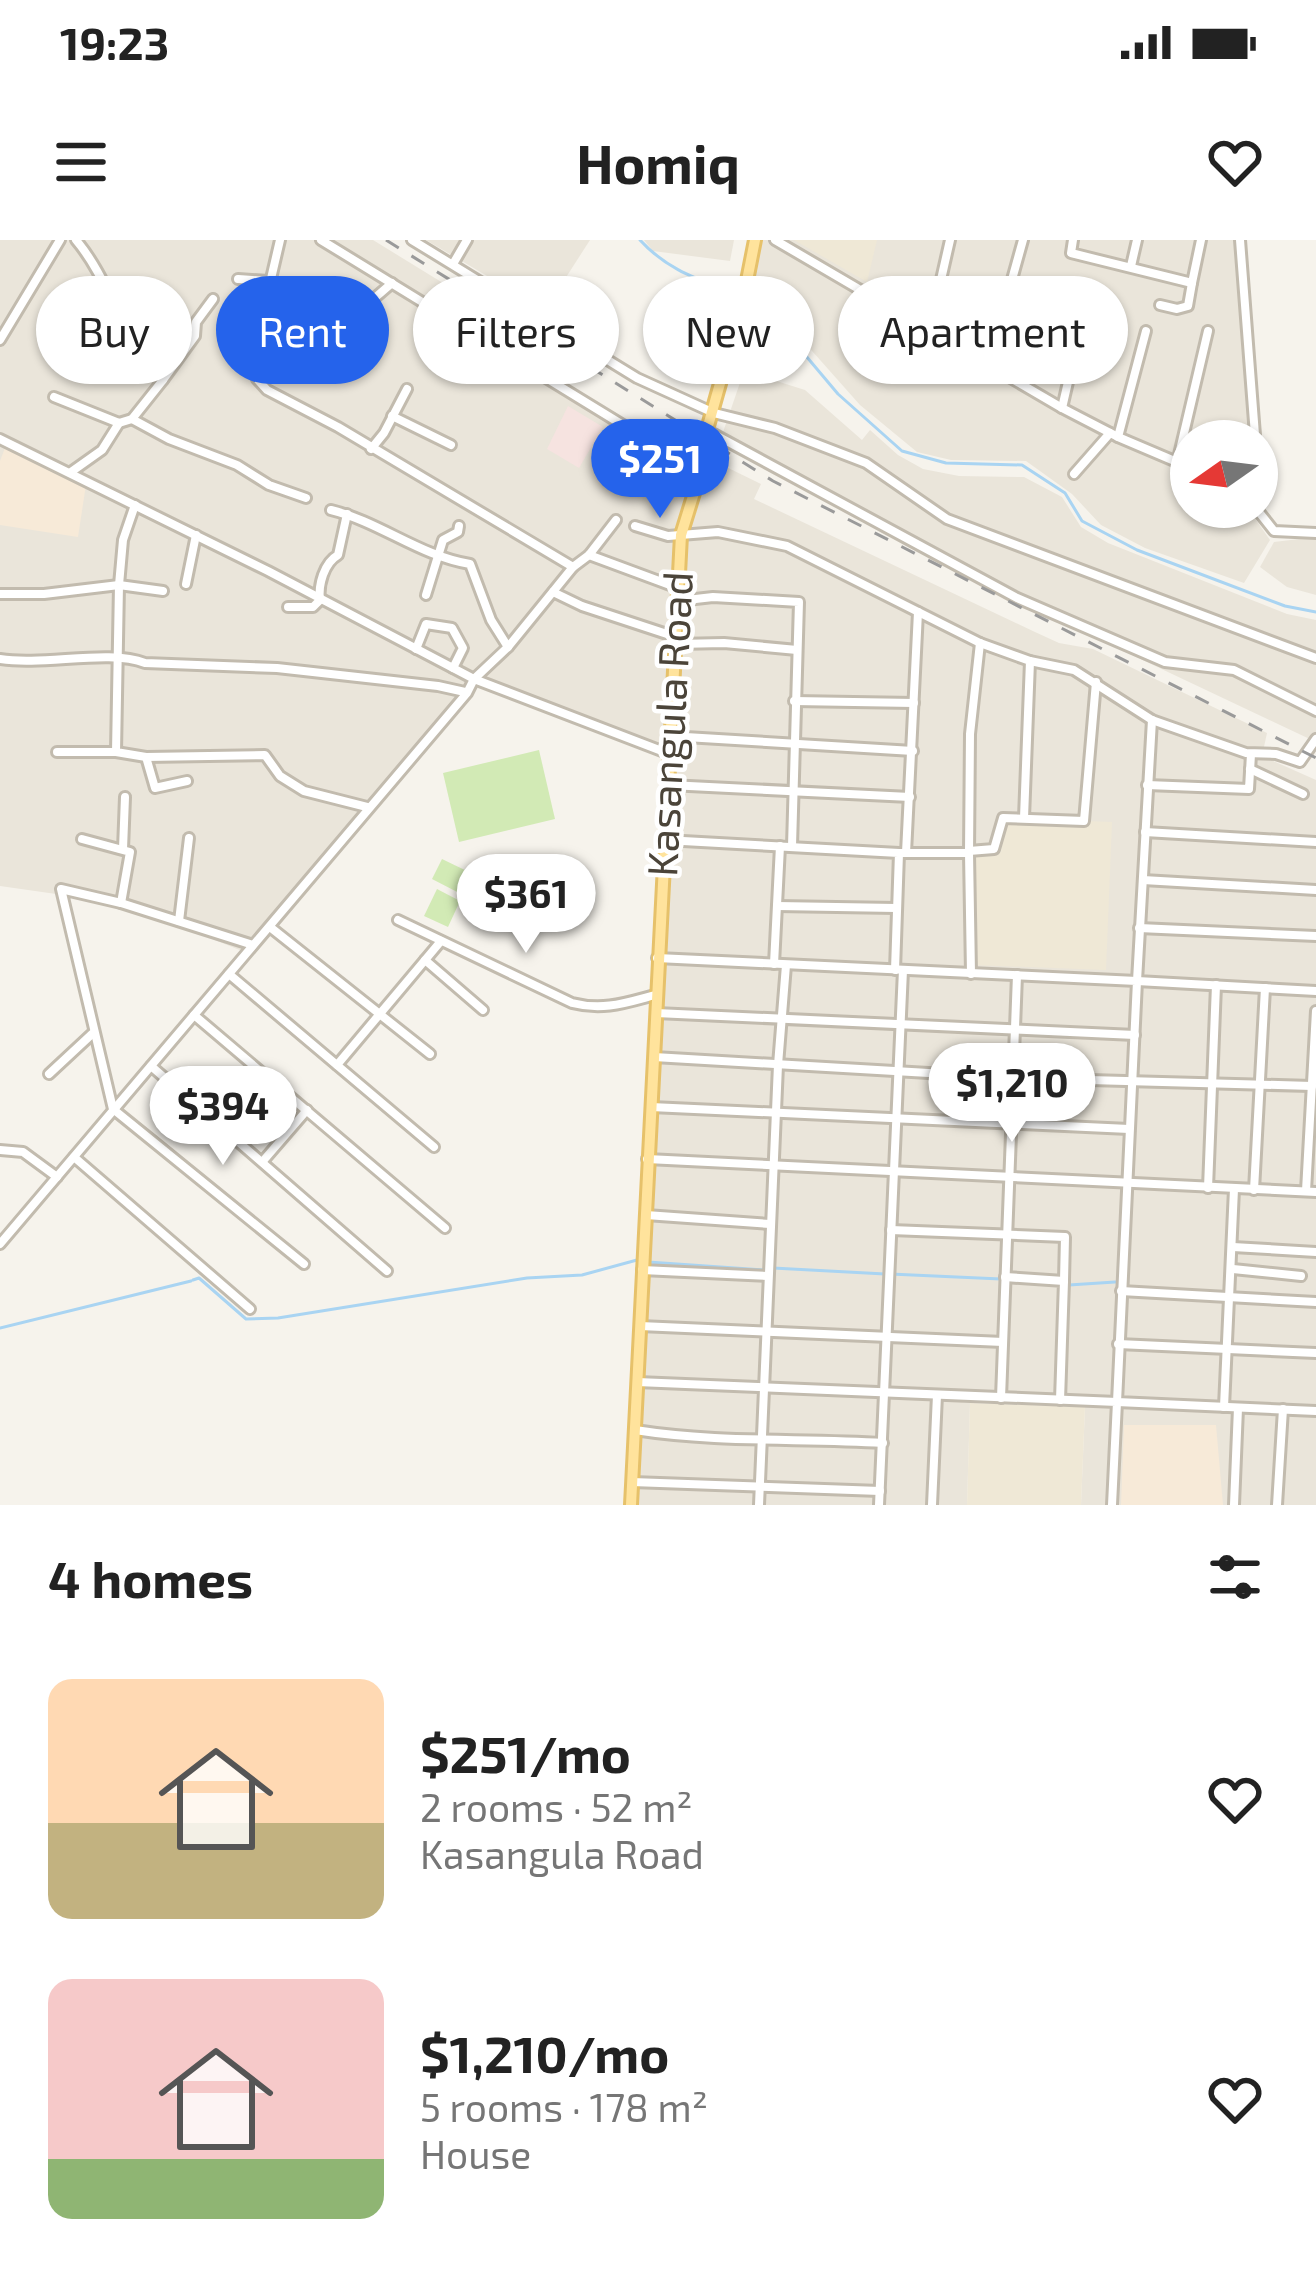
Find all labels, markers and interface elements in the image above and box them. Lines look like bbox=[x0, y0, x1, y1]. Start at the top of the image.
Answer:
text: 19:23 bbox=[60, 15, 169, 69]
icon: menu bbox=[48, 129, 114, 195]
icon: heart bbox=[1202, 129, 1268, 195]
text: Homiq bbox=[576, 130, 740, 195]
chip: Buy bbox=[36, 276, 192, 384]
chip: Rent bbox=[216, 276, 389, 384]
chip: Filters bbox=[413, 276, 619, 384]
chip: New bbox=[643, 276, 814, 384]
chip: Apartment bbox=[838, 276, 1128, 384]
pin: $251 bbox=[589, 419, 731, 521]
north arrow bbox=[1170, 420, 1278, 528]
map controls bbox=[1170, 420, 1278, 528]
text: $251 bbox=[618, 434, 702, 481]
street label: Kasangula Road bbox=[635, 570, 701, 878]
pin: $361 bbox=[455, 854, 597, 956]
text: $361 bbox=[484, 869, 568, 916]
pin: $1,210 bbox=[914, 1043, 1110, 1145]
text: $1,210 bbox=[955, 1058, 1069, 1105]
pin: $394 bbox=[152, 1066, 294, 1168]
text: $394 bbox=[177, 1081, 269, 1128]
icon: filters bbox=[1202, 1544, 1268, 1610]
text: 4 homes bbox=[48, 1547, 253, 1608]
text: $251/mo bbox=[420, 1722, 631, 1783]
icon: home bbox=[144, 1727, 288, 1871]
icon: heart bbox=[1202, 1766, 1268, 1832]
text: 2 rooms · 52 m² bbox=[420, 1783, 692, 1830]
text: Kasangula Road bbox=[420, 1830, 704, 1877]
text: $1,210/mo bbox=[420, 2022, 669, 2083]
icon: home bbox=[144, 2027, 288, 2171]
icon: heart bbox=[1202, 2066, 1268, 2132]
text: 5 rooms · 178 m² bbox=[420, 2083, 708, 2130]
text: House bbox=[420, 2130, 531, 2177]

